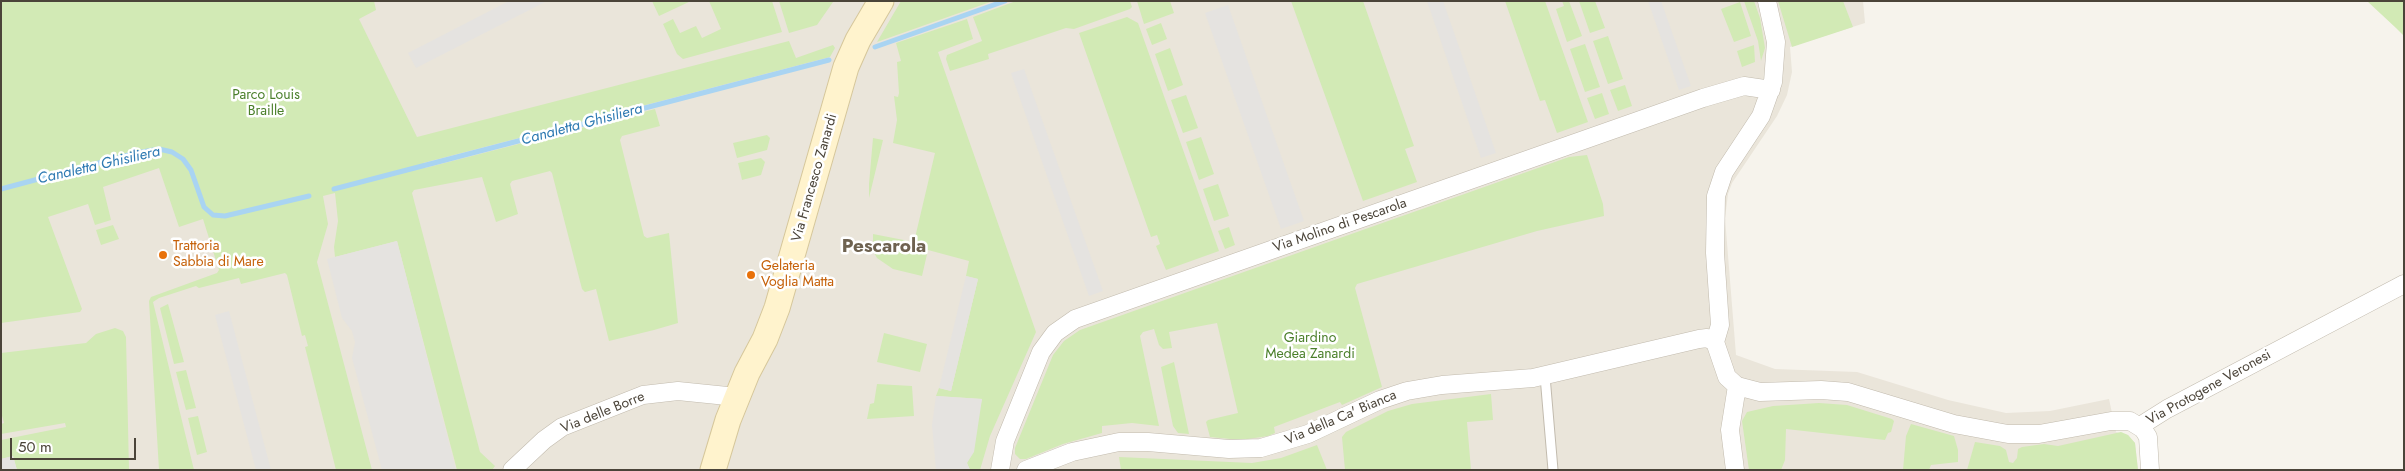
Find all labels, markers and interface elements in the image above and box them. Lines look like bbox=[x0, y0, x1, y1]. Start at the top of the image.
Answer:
park label: Parco Louis Braille bbox=[232, 88, 300, 120]
water label: Canaletta Ghisiliera bbox=[519, 100, 645, 150]
street label: Via Francesco Zanardi bbox=[789, 112, 841, 244]
water label: Canaletta Ghisiliera bbox=[36, 143, 162, 189]
street label: Via Molino di Pescarola bbox=[1271, 195, 1409, 257]
district label: Pescarola bbox=[842, 236, 926, 258]
place label: Trattoria Sabbia di Mare bbox=[173, 239, 264, 272]
marker: Trattoria Sabbia di Mare bbox=[157, 249, 169, 261]
place label: Gelateria Voglia Matta bbox=[761, 259, 834, 292]
marker: Gelateria Voglia Matta bbox=[745, 269, 757, 281]
park label: Giardino Medea Zanardi bbox=[1265, 331, 1355, 364]
street label: Via Protogene Veronesi bbox=[2144, 347, 2274, 429]
street label: Via della Ca' Bianca bbox=[1283, 387, 1399, 449]
street label: Via delle Borre bbox=[559, 389, 647, 437]
scale bar bbox=[12, 428, 139, 460]
text: 50 m bbox=[18, 436, 52, 458]

